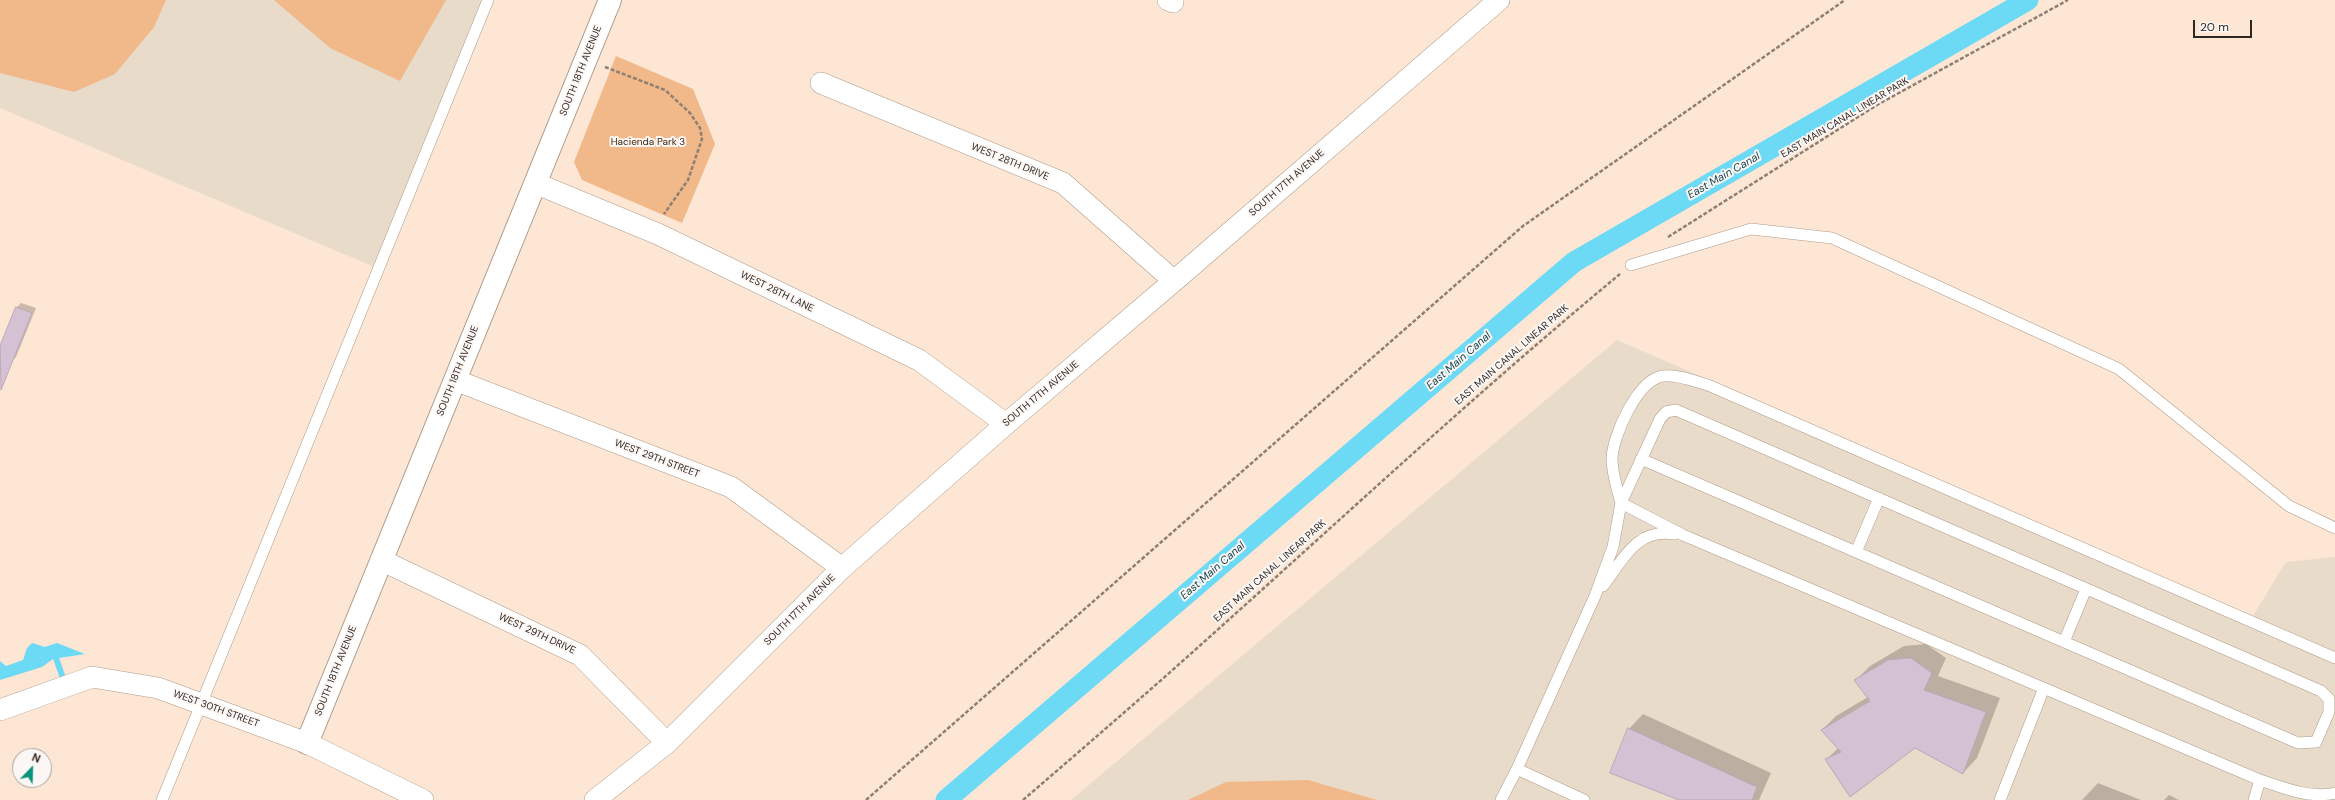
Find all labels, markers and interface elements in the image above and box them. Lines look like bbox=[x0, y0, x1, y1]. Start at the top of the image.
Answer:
scale bar bbox=[2195, 12, 2254, 38]
text: 20 m bbox=[2200, 19, 2229, 35]
street label: SOUTH 18TH AVENUE bbox=[557, 24, 605, 118]
street label: EAST MAIN CANAL LINEAR PARK bbox=[1779, 75, 1911, 161]
park label: Hacienda Park 3 bbox=[611, 136, 685, 148]
street label: WEST 28TH DRIVE bbox=[969, 141, 1051, 183]
street label: SOUTH 17TH AVENUE bbox=[1247, 147, 1327, 219]
water label: East Main Canal bbox=[1686, 150, 1762, 202]
street label: WEST 28TH LANE bbox=[738, 269, 816, 315]
street label: EAST MAIN CANAL LINEAR PARK bbox=[1453, 302, 1571, 408]
street label: SOUTH 18TH AVENUE bbox=[434, 324, 482, 418]
water label: East Main Canal bbox=[1424, 329, 1494, 393]
street label: SOUTH 17TH AVENUE bbox=[1000, 359, 1082, 429]
street label: WEST 29TH STREET bbox=[613, 437, 701, 481]
street label: EAST MAIN CANAL LINEAR PARK bbox=[1211, 517, 1329, 625]
water label: East Main Canal bbox=[1178, 539, 1248, 603]
street label: SOUTH 17TH AVENUE bbox=[762, 572, 838, 648]
street label: WEST 29TH DRIVE bbox=[497, 611, 577, 657]
street label: SOUTH 18TH AVENUE bbox=[312, 624, 360, 718]
street label: WEST 30TH STREET bbox=[171, 688, 261, 730]
north arrow bbox=[12, 748, 52, 788]
text: N bbox=[30, 750, 43, 766]

